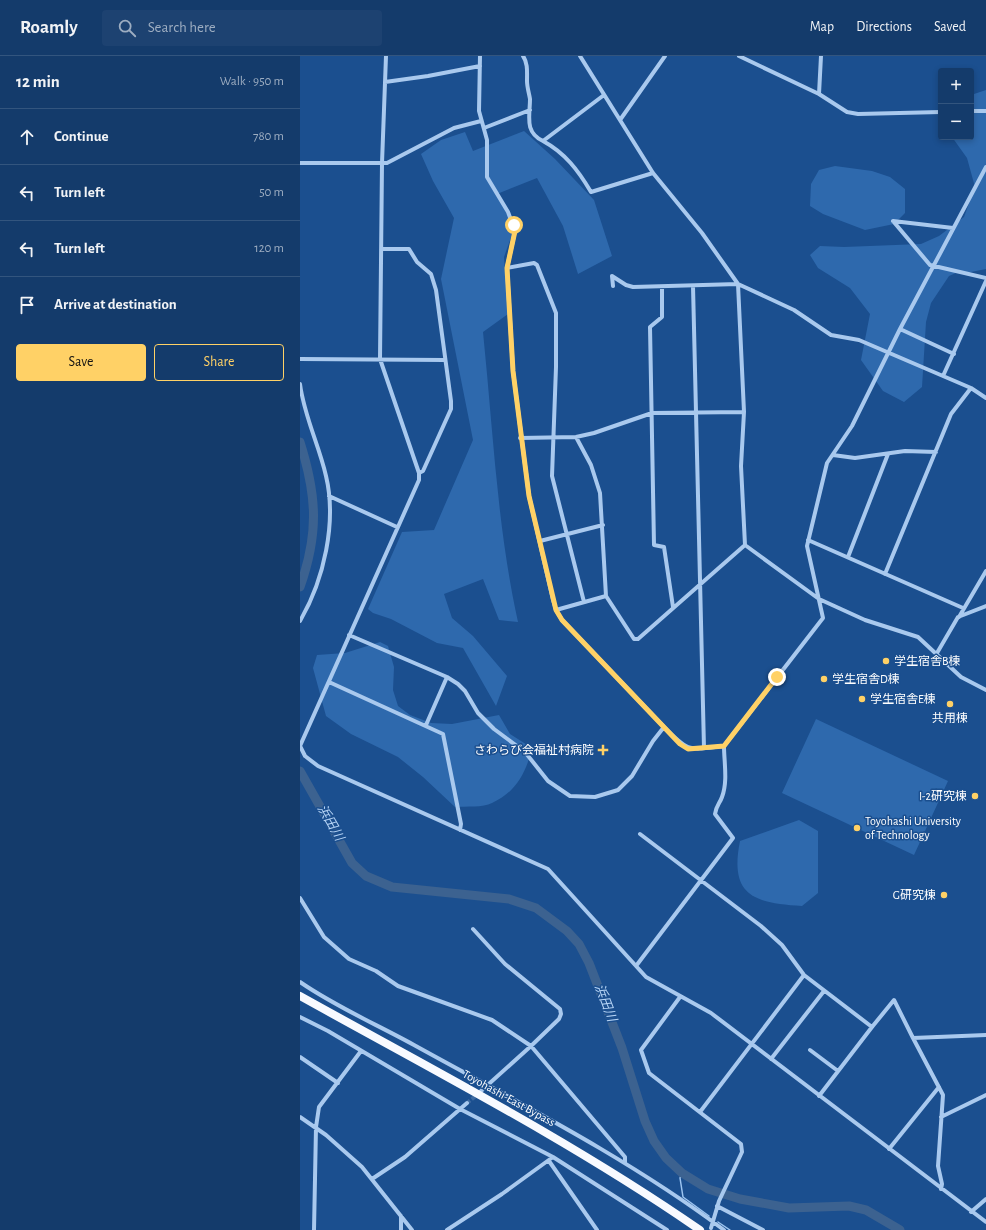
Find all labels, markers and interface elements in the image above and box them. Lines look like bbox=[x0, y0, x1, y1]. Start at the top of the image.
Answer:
search box bbox=[102, 10, 382, 46]
icon: search bbox=[116, 17, 138, 39]
text: Roamly bbox=[20, 18, 78, 37]
text: Search here bbox=[148, 20, 216, 35]
text: Map bbox=[810, 20, 834, 34]
text: Directions bbox=[856, 20, 912, 34]
text: Saved bbox=[934, 20, 966, 34]
map controls bbox=[938, 68, 974, 140]
button: + bbox=[938, 68, 974, 104]
text: 12 min bbox=[16, 73, 60, 90]
text: Walk · 950 m bbox=[220, 75, 284, 88]
button: − bbox=[938, 104, 974, 140]
icon: ahead bbox=[16, 126, 38, 148]
text: Continue bbox=[54, 129, 109, 144]
text: 780 m bbox=[253, 130, 284, 143]
icon: left bbox=[16, 182, 38, 204]
text: Turn left bbox=[54, 185, 105, 200]
text: 50 m bbox=[259, 186, 284, 199]
route start bbox=[505, 216, 523, 234]
icon: left bbox=[16, 238, 38, 260]
text: Turn left bbox=[54, 241, 105, 256]
text: 120 m bbox=[254, 242, 284, 255]
icon: arrive bbox=[16, 294, 38, 316]
text: Arrive at destination bbox=[54, 297, 177, 312]
button: Save bbox=[16, 344, 146, 381]
button: Share bbox=[154, 344, 284, 381]
place label: 学生宿舎B棟 bbox=[894, 654, 960, 667]
marker: 学生宿舎B棟 bbox=[881, 656, 891, 666]
route end bbox=[768, 668, 786, 686]
place label: 学生宿舎D棟 bbox=[832, 672, 900, 685]
marker: 学生宿舎D棟 bbox=[819, 674, 829, 684]
place label: 学生宿舎E棟 bbox=[870, 692, 936, 705]
marker: 学生宿舎E棟 bbox=[857, 694, 867, 704]
marker: 共用棟 bbox=[945, 699, 955, 709]
place label: 共用棟 bbox=[932, 711, 968, 724]
place label: さわらび会福祉村病院 bbox=[474, 743, 594, 756]
marker: さわらび会福祉村病院 bbox=[597, 744, 609, 756]
place label: I-2研究棟 bbox=[919, 789, 967, 802]
marker: I-2研究棟 bbox=[970, 791, 980, 801]
water label: 浜田川 bbox=[315, 802, 347, 845]
place label: Toyohashi University of Technology bbox=[865, 815, 961, 842]
marker: Toyohashi University of Technology bbox=[852, 823, 862, 833]
place label: G研究棟 bbox=[893, 888, 936, 901]
marker: G研究棟 bbox=[939, 890, 949, 900]
water label: 浜田川 bbox=[592, 982, 620, 1025]
street label: Toyohashi-East Bypass bbox=[460, 1068, 557, 1129]

